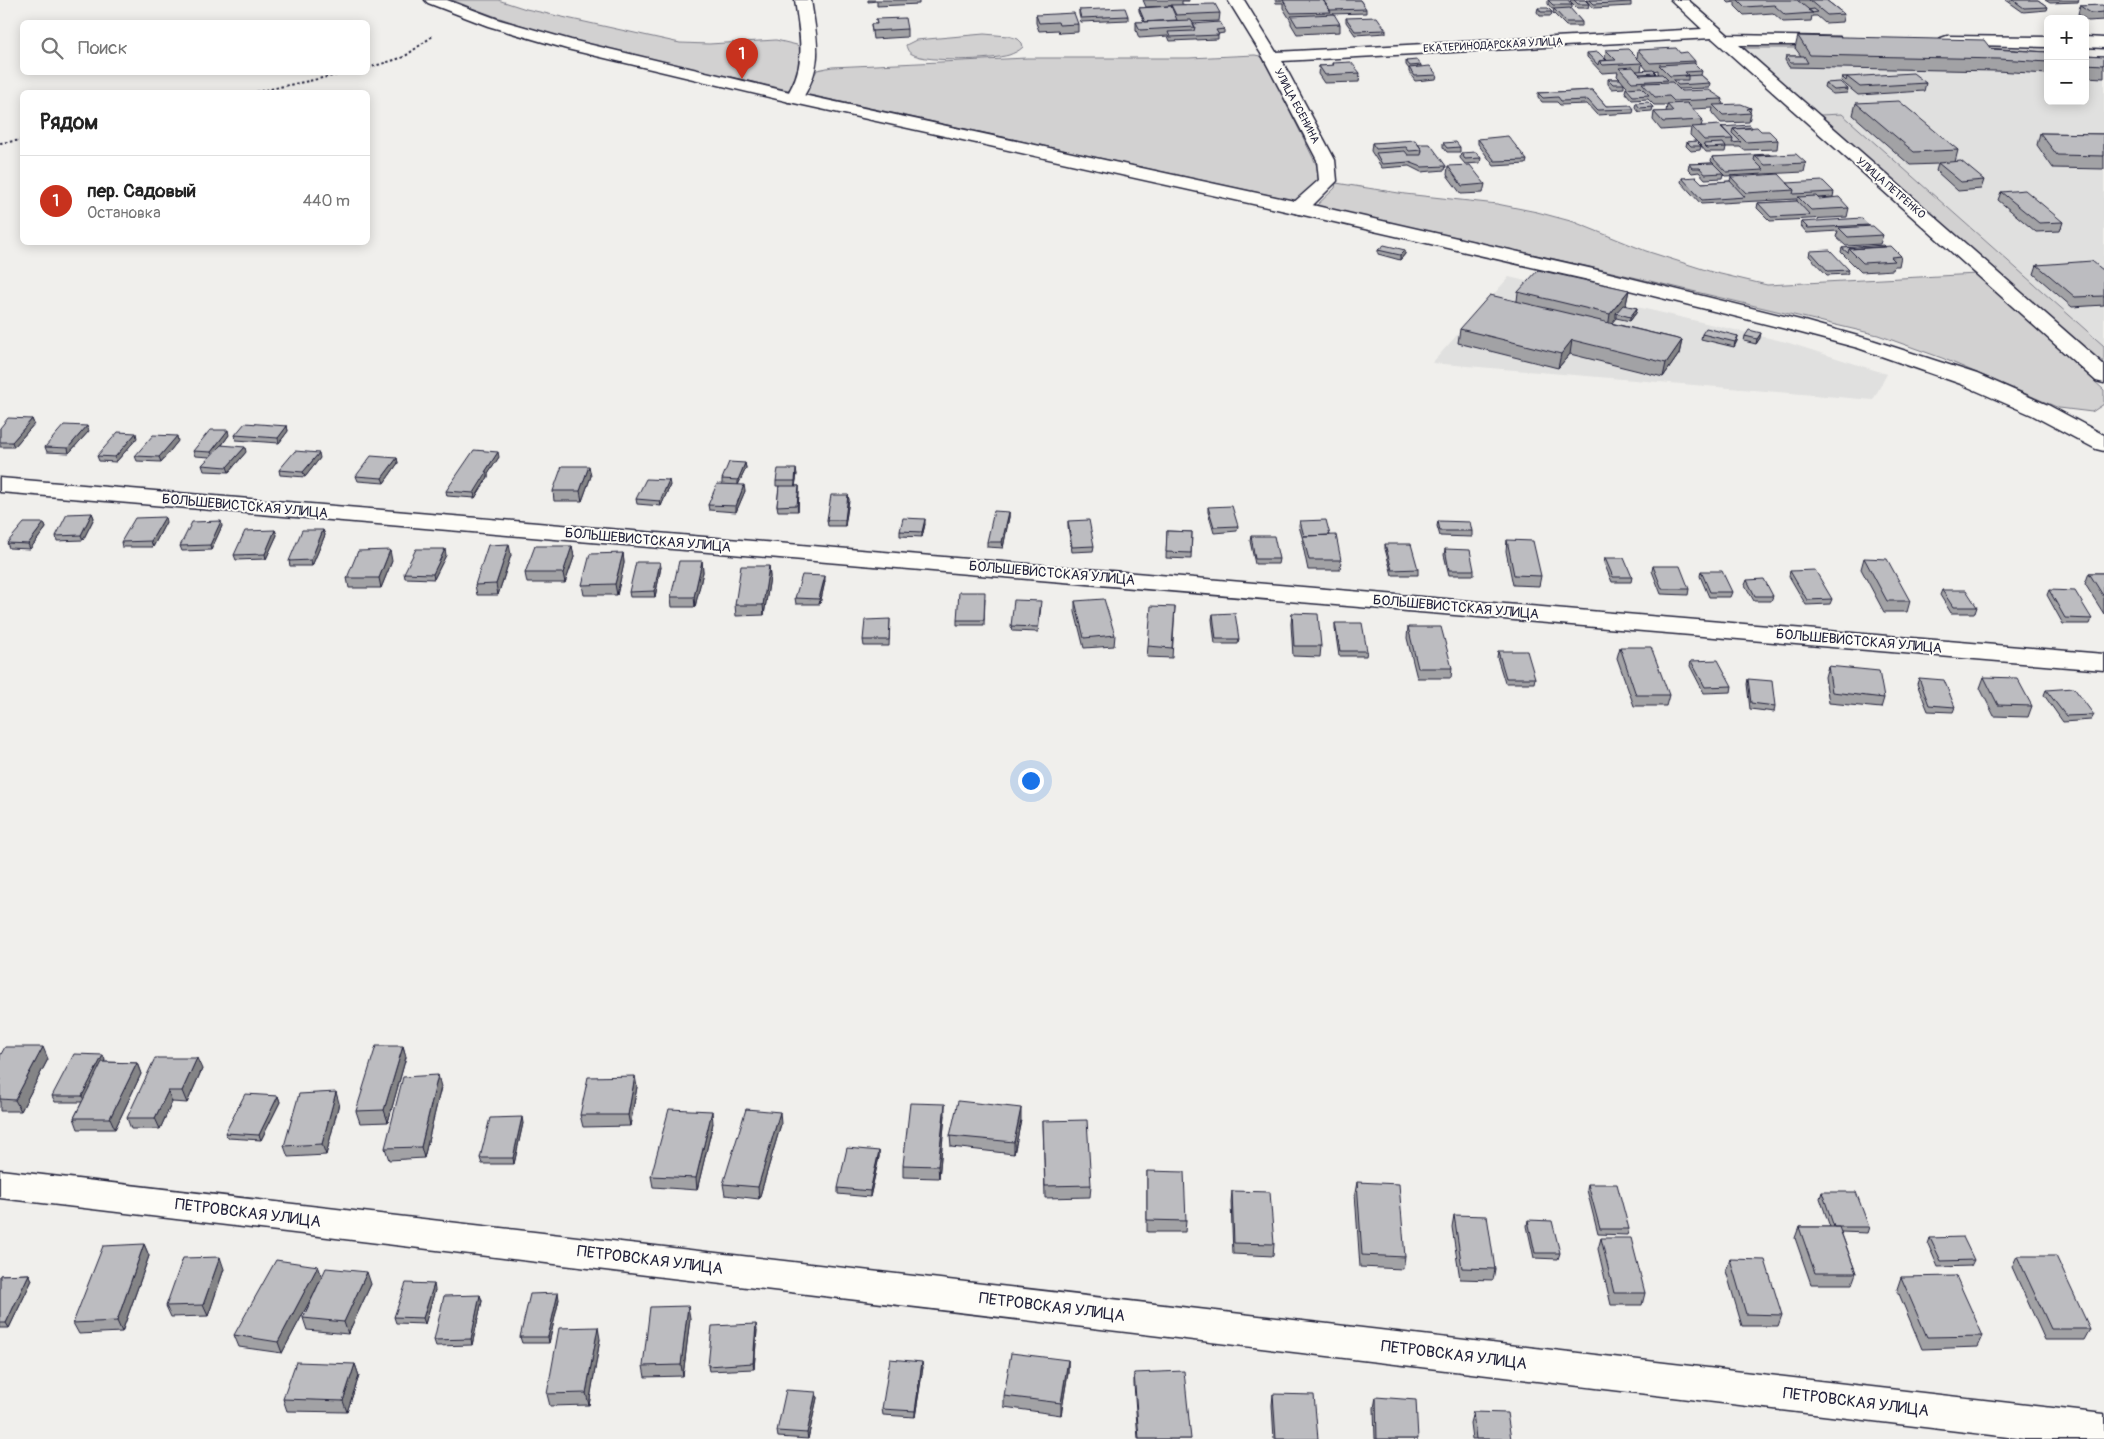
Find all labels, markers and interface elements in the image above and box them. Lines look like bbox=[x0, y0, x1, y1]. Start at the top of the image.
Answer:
map controls bbox=[2044, 15, 2089, 105]
button: + bbox=[2044, 15, 2089, 60]
search box bbox=[20, 20, 370, 75]
icon: search bbox=[38, 34, 66, 62]
street label: ЕКАТЕРИНОДАРСКАЯ УЛИЦА bbox=[1423, 35, 1563, 55]
text: Поиск bbox=[78, 36, 128, 60]
pin: 1 bbox=[726, 38, 758, 79]
button: − bbox=[2044, 60, 2089, 105]
street label: УЛИЦА ЕСЕНИНА bbox=[1272, 66, 1322, 146]
text: Рядом bbox=[40, 109, 98, 136]
street label: УЛИЦА ПЕТРЕНКО bbox=[1854, 155, 1928, 221]
text: пер. Садовый bbox=[87, 179, 196, 203]
text: 1 bbox=[53, 191, 59, 211]
text: 440 m bbox=[303, 191, 350, 211]
text: Остановка bbox=[87, 203, 161, 223]
street label: БОЛЬШЕВИСТСКАЯ УЛИЦА bbox=[161, 490, 329, 522]
street label: БОЛЬШЕВИСТСКАЯ УЛИЦА bbox=[564, 524, 732, 556]
street label: БОЛЬШЕВИСТСКАЯ УЛИЦА bbox=[968, 557, 1136, 589]
street label: БОЛЬШЕВИСТСКАЯ УЛИЦА bbox=[1372, 591, 1540, 623]
street label: БОЛЬШЕВИСТСКАЯ УЛИЦА bbox=[1775, 625, 1943, 657]
your location bbox=[1018, 768, 1044, 794]
street label: ПЕТРОВСКАЯ УЛИЦА bbox=[174, 1194, 322, 1232]
street label: ПЕТРОВСКАЯ УЛИЦА bbox=[576, 1241, 724, 1279]
street label: ПЕТРОВСКАЯ УЛИЦА bbox=[978, 1288, 1126, 1326]
street label: ПЕТРОВСКАЯ УЛИЦА bbox=[1380, 1336, 1528, 1374]
street label: ПЕТРОВСКАЯ УЛИЦА bbox=[1782, 1383, 1930, 1421]

